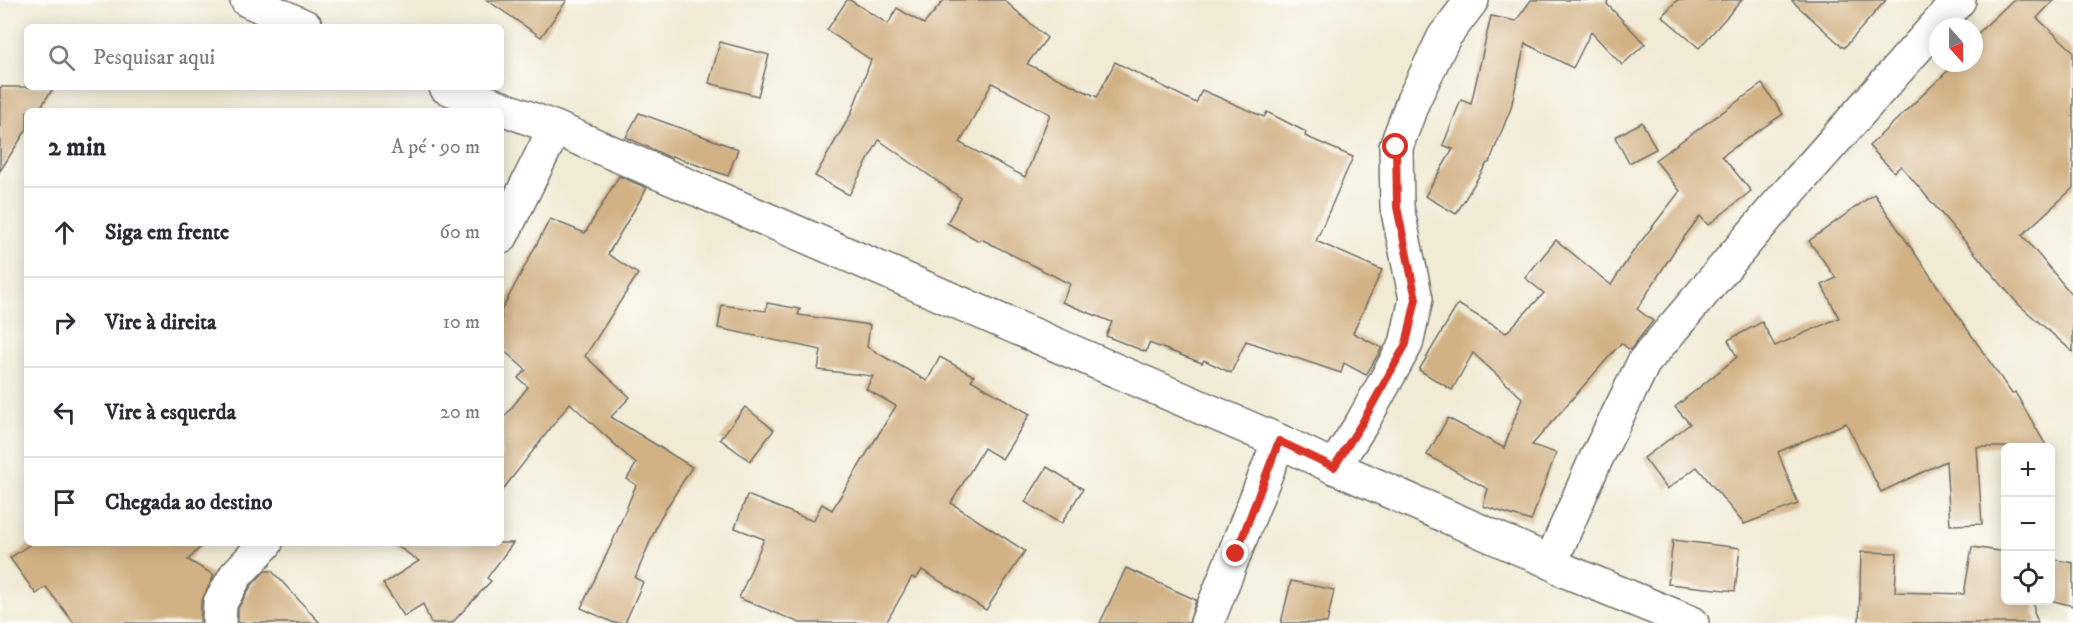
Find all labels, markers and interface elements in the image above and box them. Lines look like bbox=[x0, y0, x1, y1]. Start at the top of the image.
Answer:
north arrow bbox=[1929, 18, 1983, 72]
search box bbox=[24, 24, 504, 90]
icon: search bbox=[45, 41, 78, 74]
text: Pesquisar aqui bbox=[93, 44, 215, 71]
text: 2 min bbox=[48, 131, 106, 164]
route start bbox=[1382, 133, 1408, 159]
text: A pé · 90 m bbox=[391, 135, 480, 160]
icon: ahead bbox=[48, 216, 81, 249]
text: Siga em frente bbox=[105, 219, 229, 246]
text: 60 m bbox=[440, 220, 480, 245]
icon: right bbox=[48, 306, 81, 339]
text: Vire à direita bbox=[105, 309, 216, 336]
text: 10 m bbox=[443, 310, 480, 335]
icon: left bbox=[48, 396, 81, 429]
text: Vire à esquerda bbox=[105, 399, 236, 426]
text: 20 m bbox=[440, 400, 480, 425]
map controls bbox=[2001, 443, 2055, 605]
button: + bbox=[2001, 443, 2055, 497]
icon: arrive bbox=[48, 486, 81, 519]
text: Chegada ao destino bbox=[105, 489, 272, 516]
button: − bbox=[2001, 497, 2055, 551]
route end bbox=[1222, 540, 1248, 566]
button: locate bbox=[2001, 551, 2055, 605]

